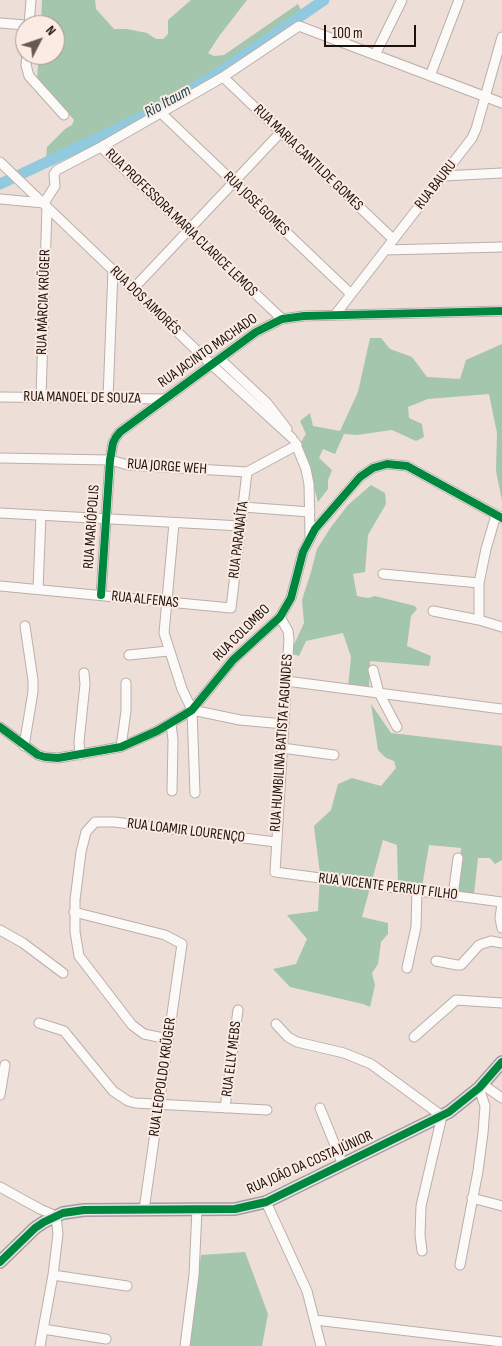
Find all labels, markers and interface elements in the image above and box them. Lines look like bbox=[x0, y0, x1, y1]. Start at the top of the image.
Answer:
north arrow bbox=[15, 15, 65, 65]
scale bar bbox=[327, 15, 420, 47]
text: N bbox=[42, 22, 60, 39]
text: 100 m bbox=[332, 24, 363, 43]
water label: Rio Itaum bbox=[141, 81, 195, 123]
street label: RUA MARIA CANTILDE GOMES bbox=[249, 101, 367, 215]
street label: RUA PROFESSORA MARIA CLARICE LEMOS bbox=[101, 145, 261, 301]
street label: RUA BAURU bbox=[411, 157, 461, 213]
street label: RUA JOSÉ GOMES bbox=[219, 168, 293, 240]
street label: RUA MÁRCIA KRÜGER bbox=[33, 249, 55, 355]
street label: RUA DOS AIMORÉS bbox=[106, 263, 184, 339]
street label: RUA JACINTO MACHADO bbox=[155, 310, 261, 392]
street label: RUA MANOEL DE SOUZA bbox=[23, 388, 141, 408]
street label: RUA JORGE WEH bbox=[127, 455, 207, 479]
street label: RUA MARIÓPOLIS bbox=[80, 484, 104, 570]
street label: RUA PARANAÍTA bbox=[225, 500, 253, 580]
street label: RUA ALFENAS bbox=[110, 588, 180, 612]
street label: RUA COLOMBO bbox=[210, 601, 274, 665]
street label: RUA HUMBILINA BATISTA FAGUNDES bbox=[267, 653, 297, 833]
street label: RUA LOAMIR LOURENÇO bbox=[126, 815, 246, 847]
street label: RUA VICENTE PERRUT FILHO bbox=[317, 870, 459, 904]
street label: RUA LEOPOLDO KRÜGER bbox=[146, 1016, 180, 1138]
street label: RUA ELLY MEBS bbox=[218, 1020, 246, 1098]
street label: RUA JOÃO DA COSTA JÚNIOR bbox=[244, 1127, 376, 1199]

